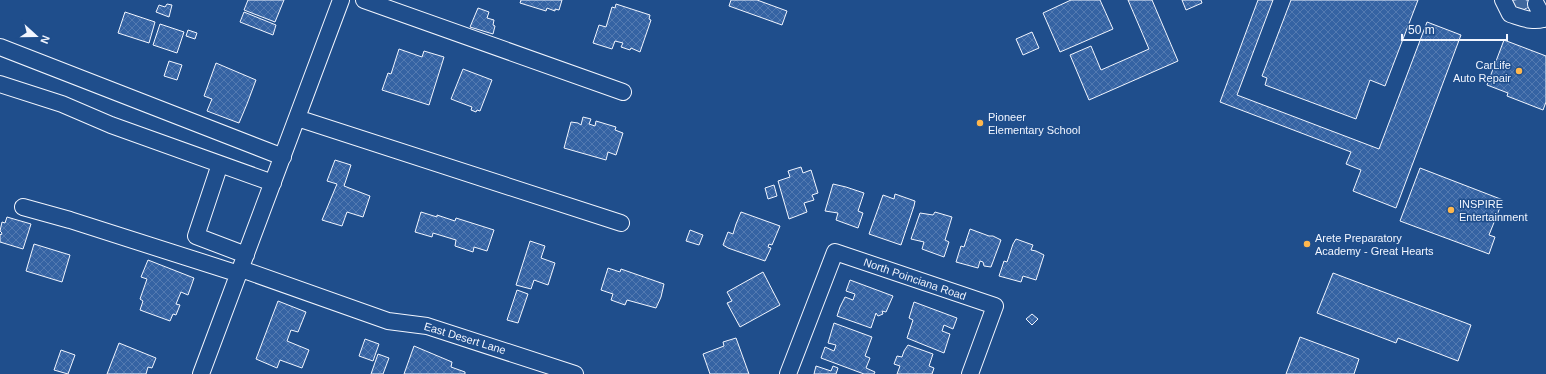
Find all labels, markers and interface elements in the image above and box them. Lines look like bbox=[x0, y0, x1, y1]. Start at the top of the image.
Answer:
north arrow bbox=[16, 16, 56, 56]
scale bar bbox=[1402, 16, 1507, 42]
text: 50 m bbox=[1408, 23, 1435, 37]
text: N bbox=[38, 34, 52, 45]
place label: CarLife Auto Repair bbox=[1453, 59, 1511, 84]
marker: CarLife Auto Repair bbox=[1514, 66, 1524, 76]
place label: Pioneer Elementary School bbox=[988, 111, 1080, 136]
marker: Pioneer Elementary School bbox=[975, 118, 985, 128]
place label: INSPIRE Entertainment bbox=[1459, 198, 1527, 223]
marker: INSPIRE Entertainment bbox=[1446, 205, 1456, 215]
place label: Arete Preparatory Academy - Great Hearts bbox=[1315, 232, 1434, 257]
marker: Arete Preparatory Academy - Great Hearts bbox=[1302, 239, 1312, 249]
street label: North Poinciana Road bbox=[862, 256, 968, 302]
street label: East Desert Lane bbox=[423, 320, 507, 356]

